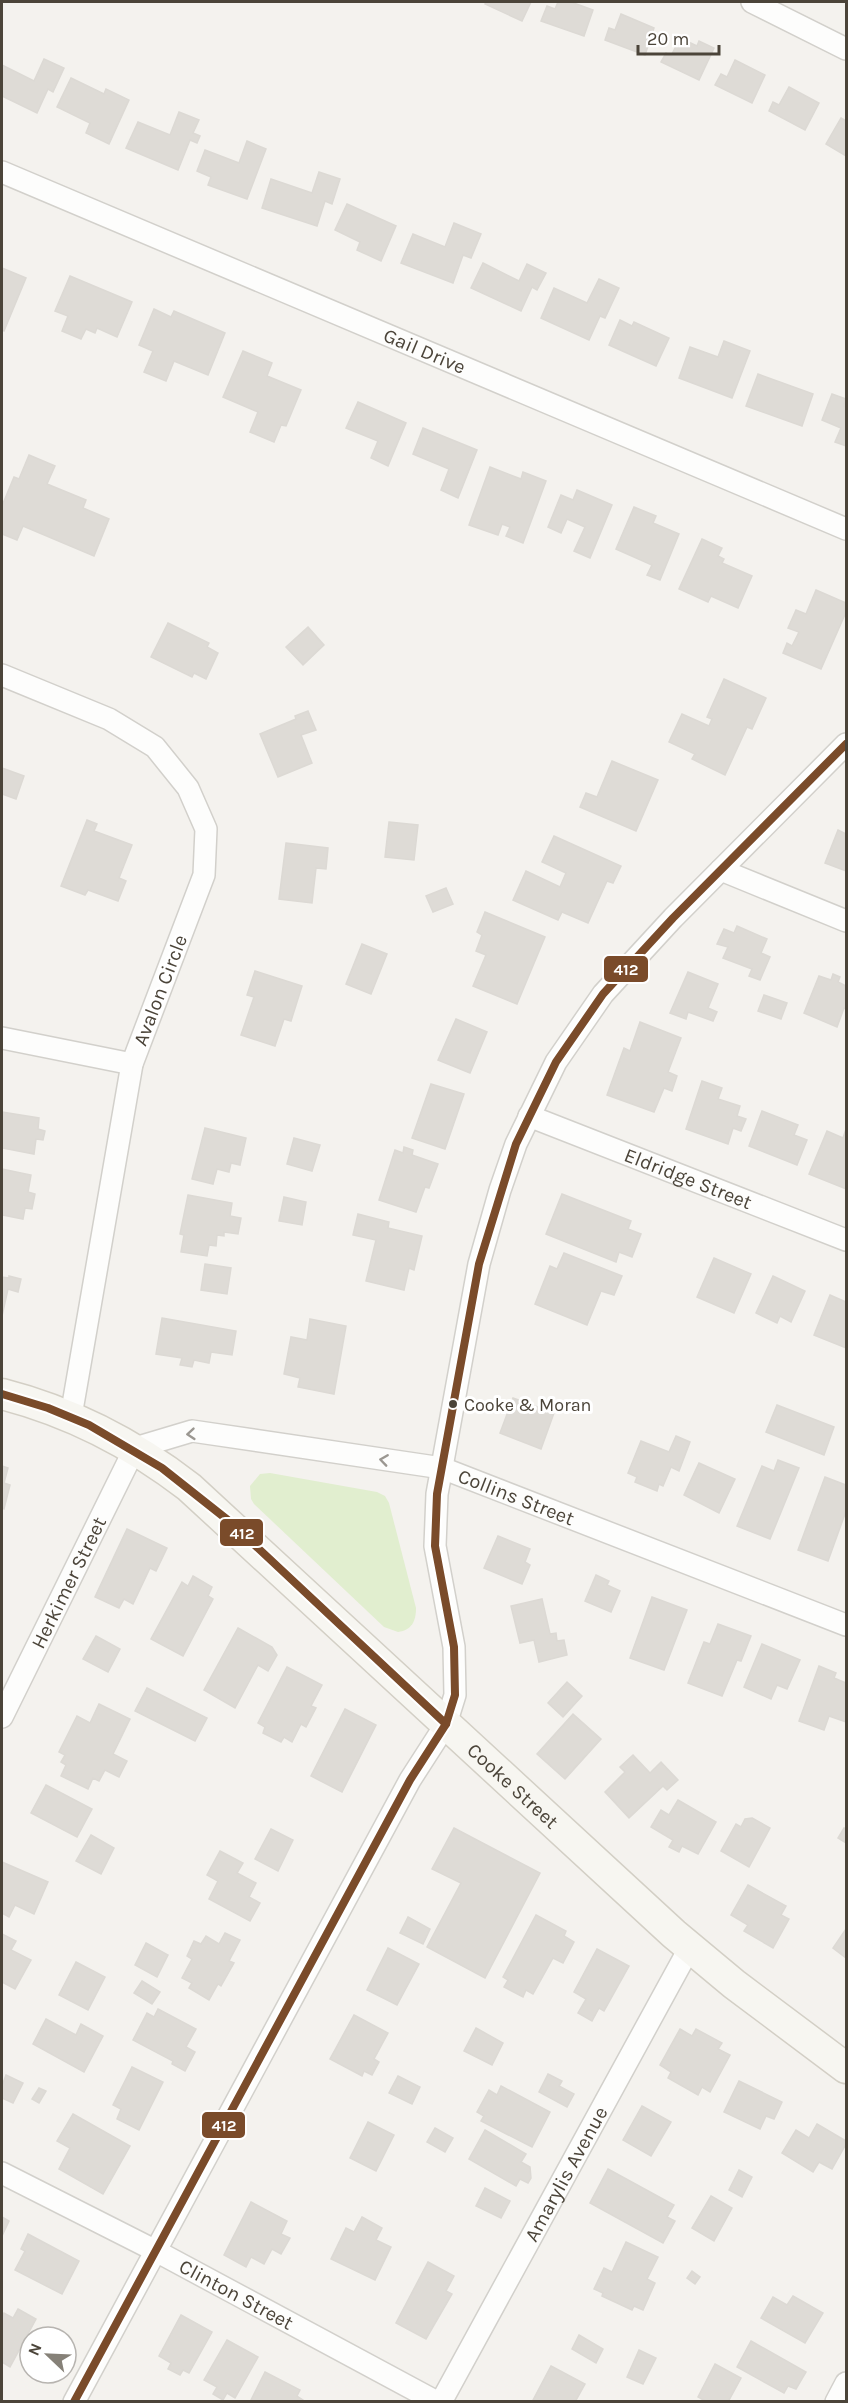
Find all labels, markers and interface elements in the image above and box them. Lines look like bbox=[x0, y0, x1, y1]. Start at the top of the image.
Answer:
scale bar bbox=[638, 18, 719, 56]
text: 20 m bbox=[647, 28, 689, 50]
street label: Gail Drive bbox=[380, 324, 469, 379]
street label: Avalon Circle bbox=[129, 931, 192, 1049]
line badge: 412 bbox=[603, 955, 649, 983]
text: 412 bbox=[614, 960, 638, 979]
street label: Eldridge Street bbox=[621, 1143, 756, 1214]
place label: Cooke & Moran bbox=[464, 1394, 591, 1416]
marker: Cooke & Moran bbox=[447, 1398, 459, 1410]
one-way arrow bbox=[186, 1427, 196, 1440]
one-way arrow bbox=[379, 1454, 388, 1466]
street label: Collins Street bbox=[455, 1464, 578, 1530]
street label: Herkimer Street bbox=[27, 1513, 111, 1652]
line badge: 412 bbox=[219, 1518, 264, 1547]
text: 412 bbox=[230, 1524, 254, 1543]
street label: Cooke Street bbox=[462, 1738, 563, 1834]
street label: Amarylis Avenue bbox=[520, 2103, 612, 2246]
line badge: 412 bbox=[201, 2111, 246, 2139]
text: 412 bbox=[212, 2116, 236, 2135]
street label: Clinton Street bbox=[175, 2255, 298, 2335]
north arrow bbox=[18, 2325, 78, 2385]
text: N bbox=[24, 2340, 46, 2358]

